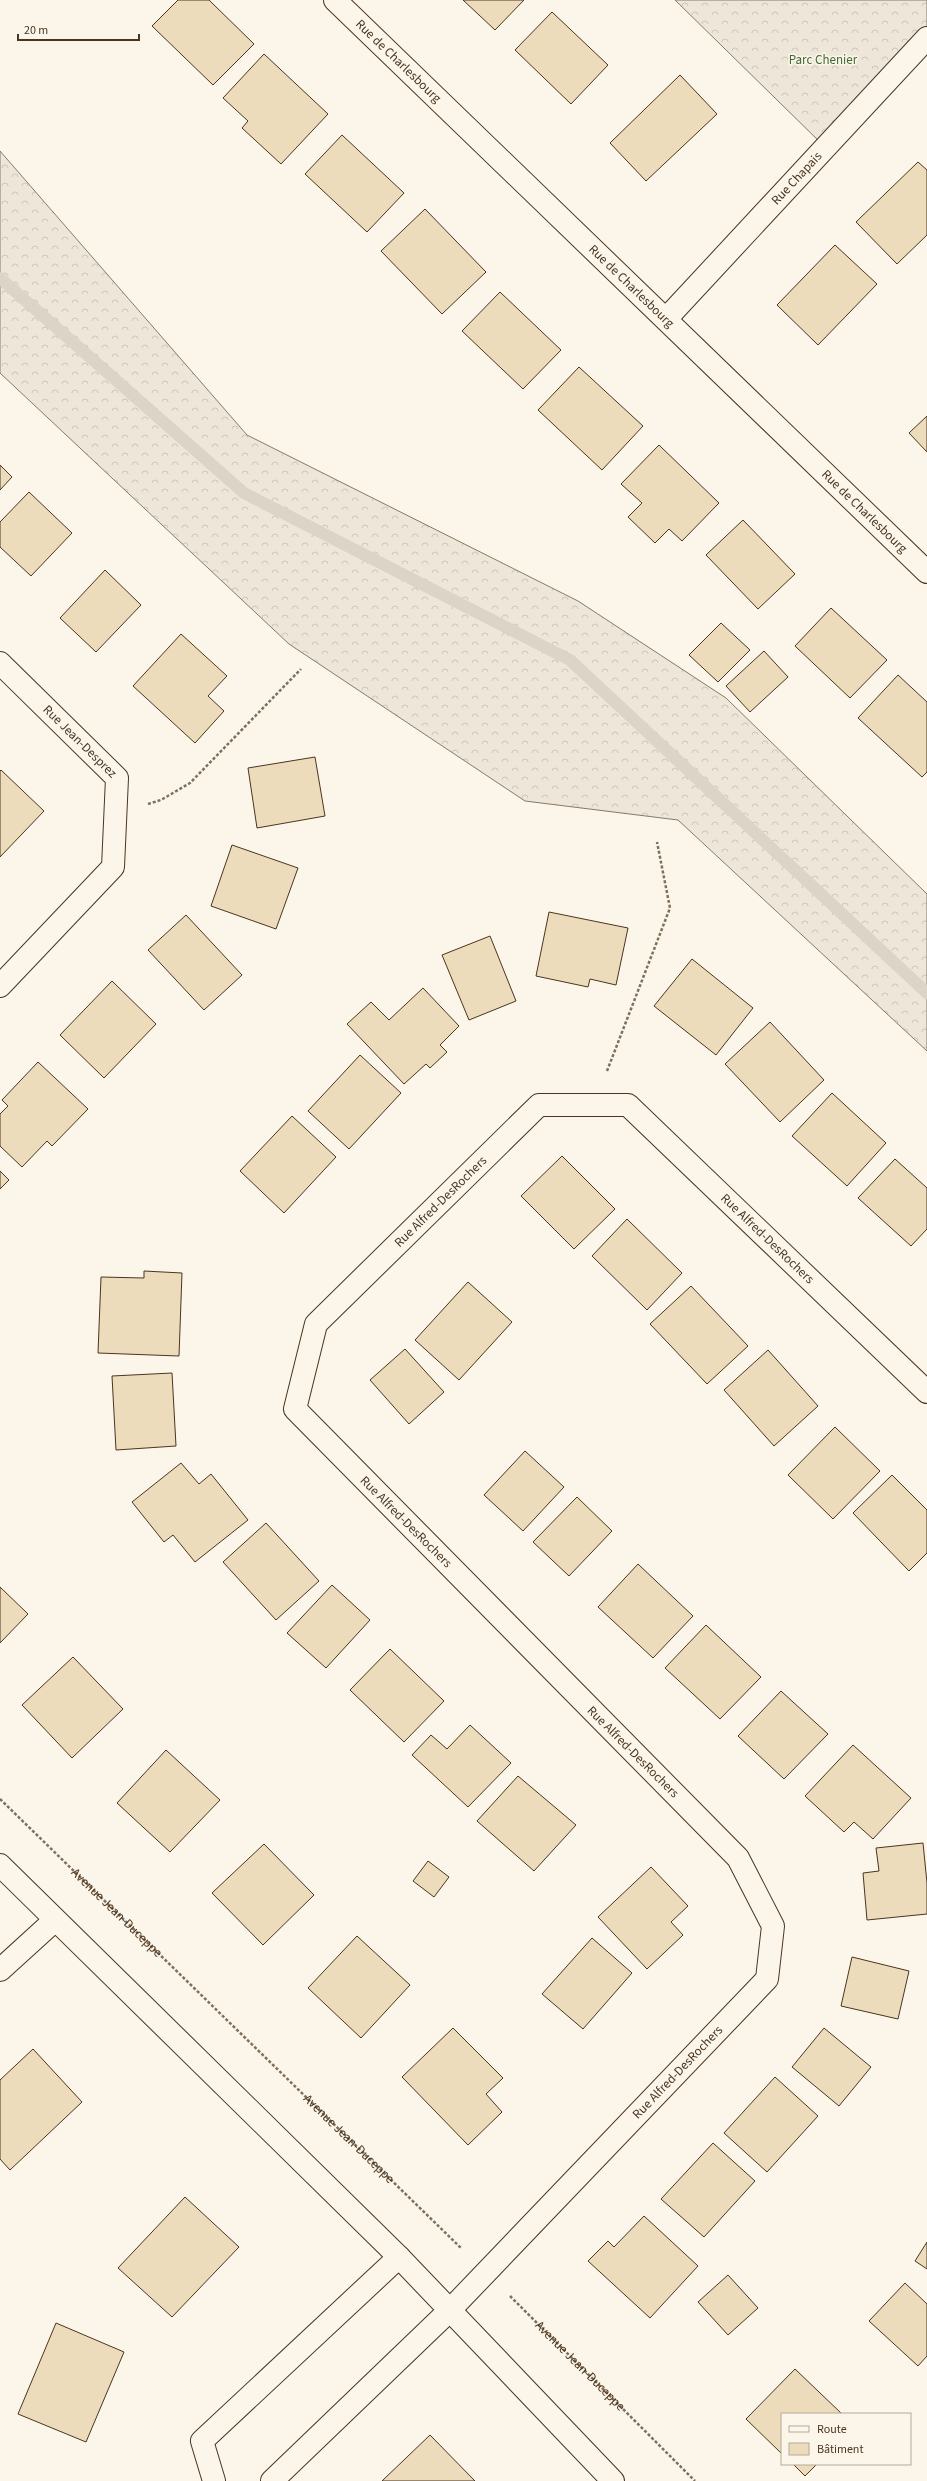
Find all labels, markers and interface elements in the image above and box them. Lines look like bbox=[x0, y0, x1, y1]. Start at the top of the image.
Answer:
street label: Rue de Charlesbourg bbox=[351, 15, 445, 107]
scale bar bbox=[18, 16, 139, 42]
text: 20 m bbox=[24, 22, 48, 39]
park label: Parc Chenier bbox=[789, 51, 858, 69]
street label: Rue Chapais bbox=[767, 147, 826, 209]
street label: Rue de Charlesbourg bbox=[584, 241, 678, 332]
street label: Rue de Charlesbourg bbox=[817, 466, 911, 557]
street label: Rue Jean-Desprez bbox=[39, 701, 121, 782]
street label: Rue Alfred-DesRochers bbox=[390, 1152, 491, 1251]
street label: Rue Alfred-DesRochers bbox=[717, 1190, 819, 1288]
street label: Rue Alfred-DesRochers bbox=[356, 1472, 456, 1572]
street label: Rue Alfred-DesRochers bbox=[583, 1702, 683, 1802]
street label: Avenue Jean-Duceppe bbox=[67, 1864, 166, 1961]
street label: Rue Alfred-DesRochers bbox=[628, 2021, 727, 2123]
street label: Avenue Jean-Duceppe bbox=[299, 2090, 398, 2187]
street label: Avenue Jean-Duceppe bbox=[531, 2317, 629, 2415]
legend bbox=[781, 2413, 911, 2465]
text: Route bbox=[817, 2421, 847, 2438]
text: Bâtiment bbox=[817, 2441, 863, 2458]

